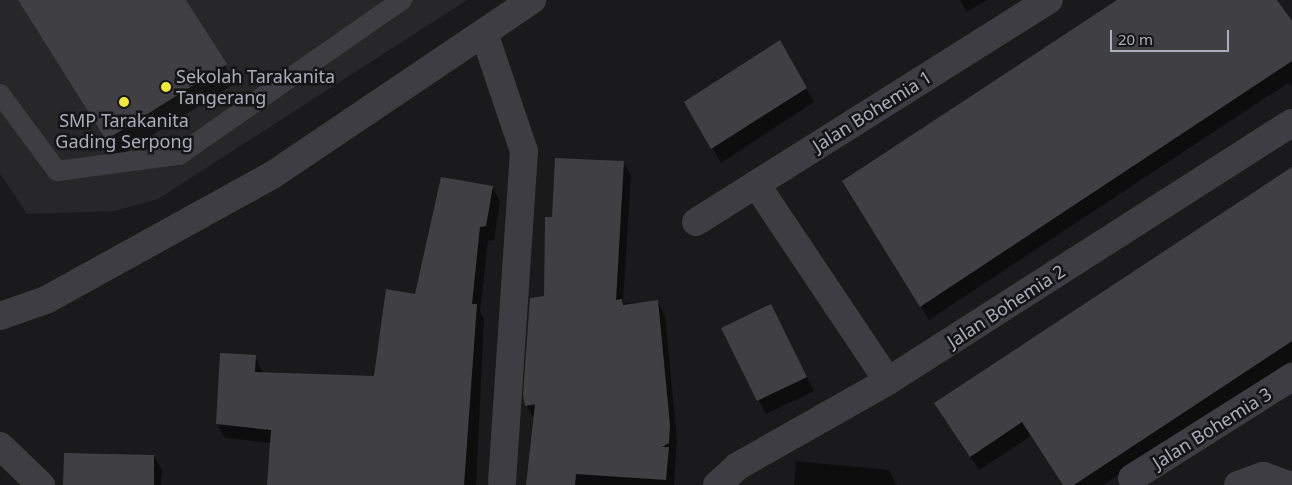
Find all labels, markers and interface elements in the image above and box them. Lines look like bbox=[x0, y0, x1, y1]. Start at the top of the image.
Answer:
scale bar bbox=[1112, 20, 1231, 52]
text: 20 m bbox=[1118, 29, 1153, 49]
place label: Sekolah Tarakanita Tangerang bbox=[176, 66, 335, 108]
street label: Jalan Bohemia 1 bbox=[809, 66, 935, 156]
marker: Sekolah Tarakanita Tangerang bbox=[160, 81, 172, 93]
marker: SMP Tarakanita Gading Serpong bbox=[118, 96, 130, 108]
place label: SMP Tarakanita Gading Serpong bbox=[55, 110, 193, 152]
street label: Jalan Bohemia 2 bbox=[943, 260, 1069, 352]
street label: Jalan Bohemia 3 bbox=[1149, 383, 1275, 473]

